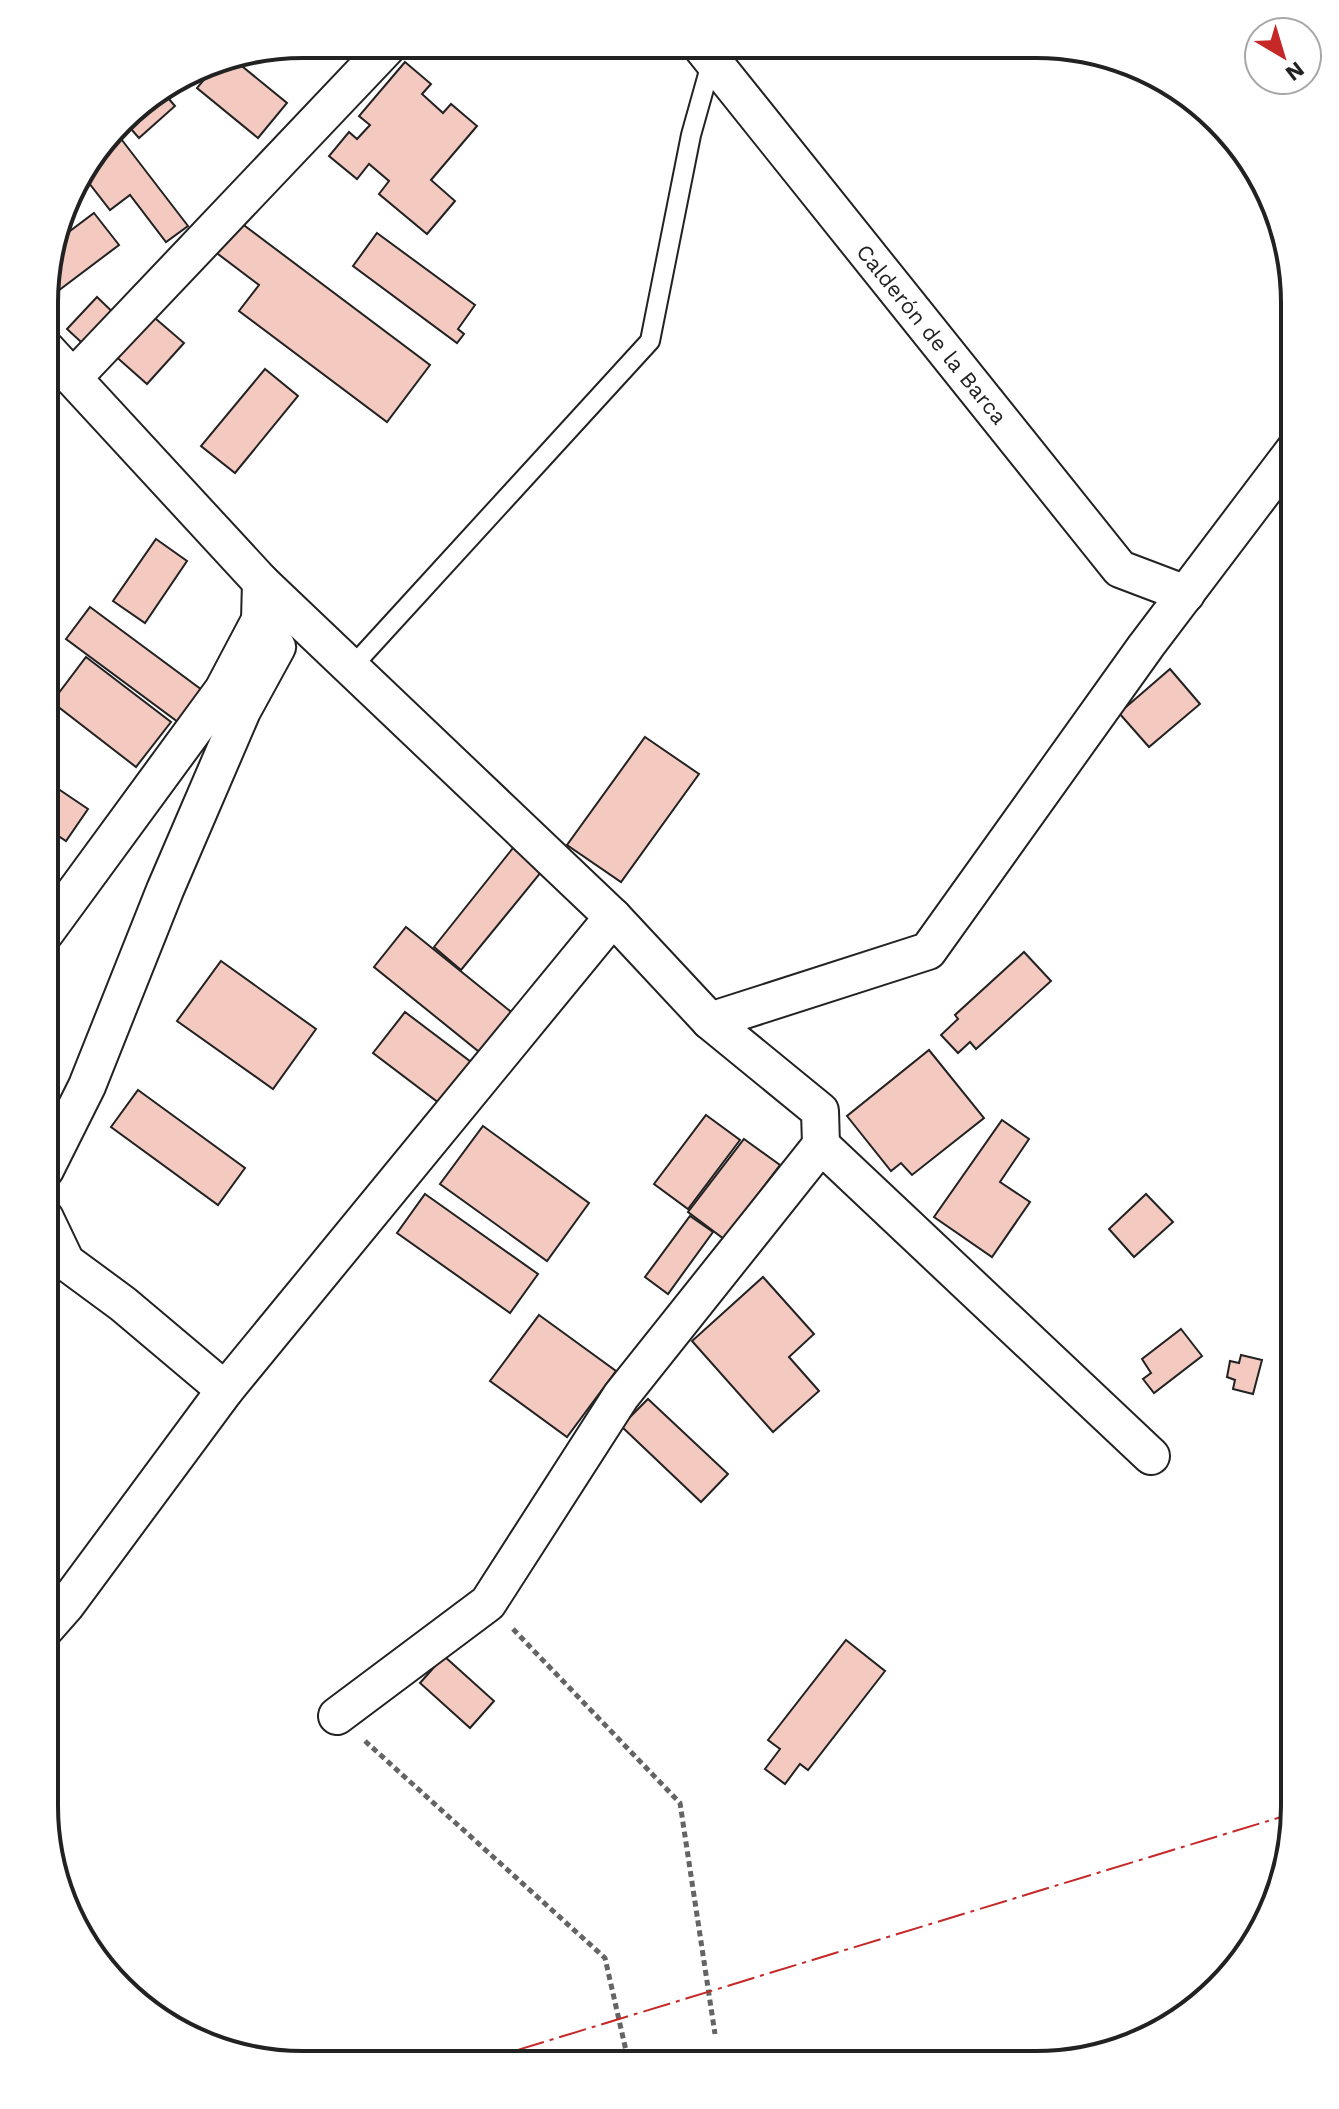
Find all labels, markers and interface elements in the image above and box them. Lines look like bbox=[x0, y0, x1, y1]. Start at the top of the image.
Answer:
north arrow bbox=[1243, 16, 1323, 96]
text: N bbox=[1281, 56, 1309, 86]
street label: Calderón de la Barca bbox=[851, 239, 1012, 429]

